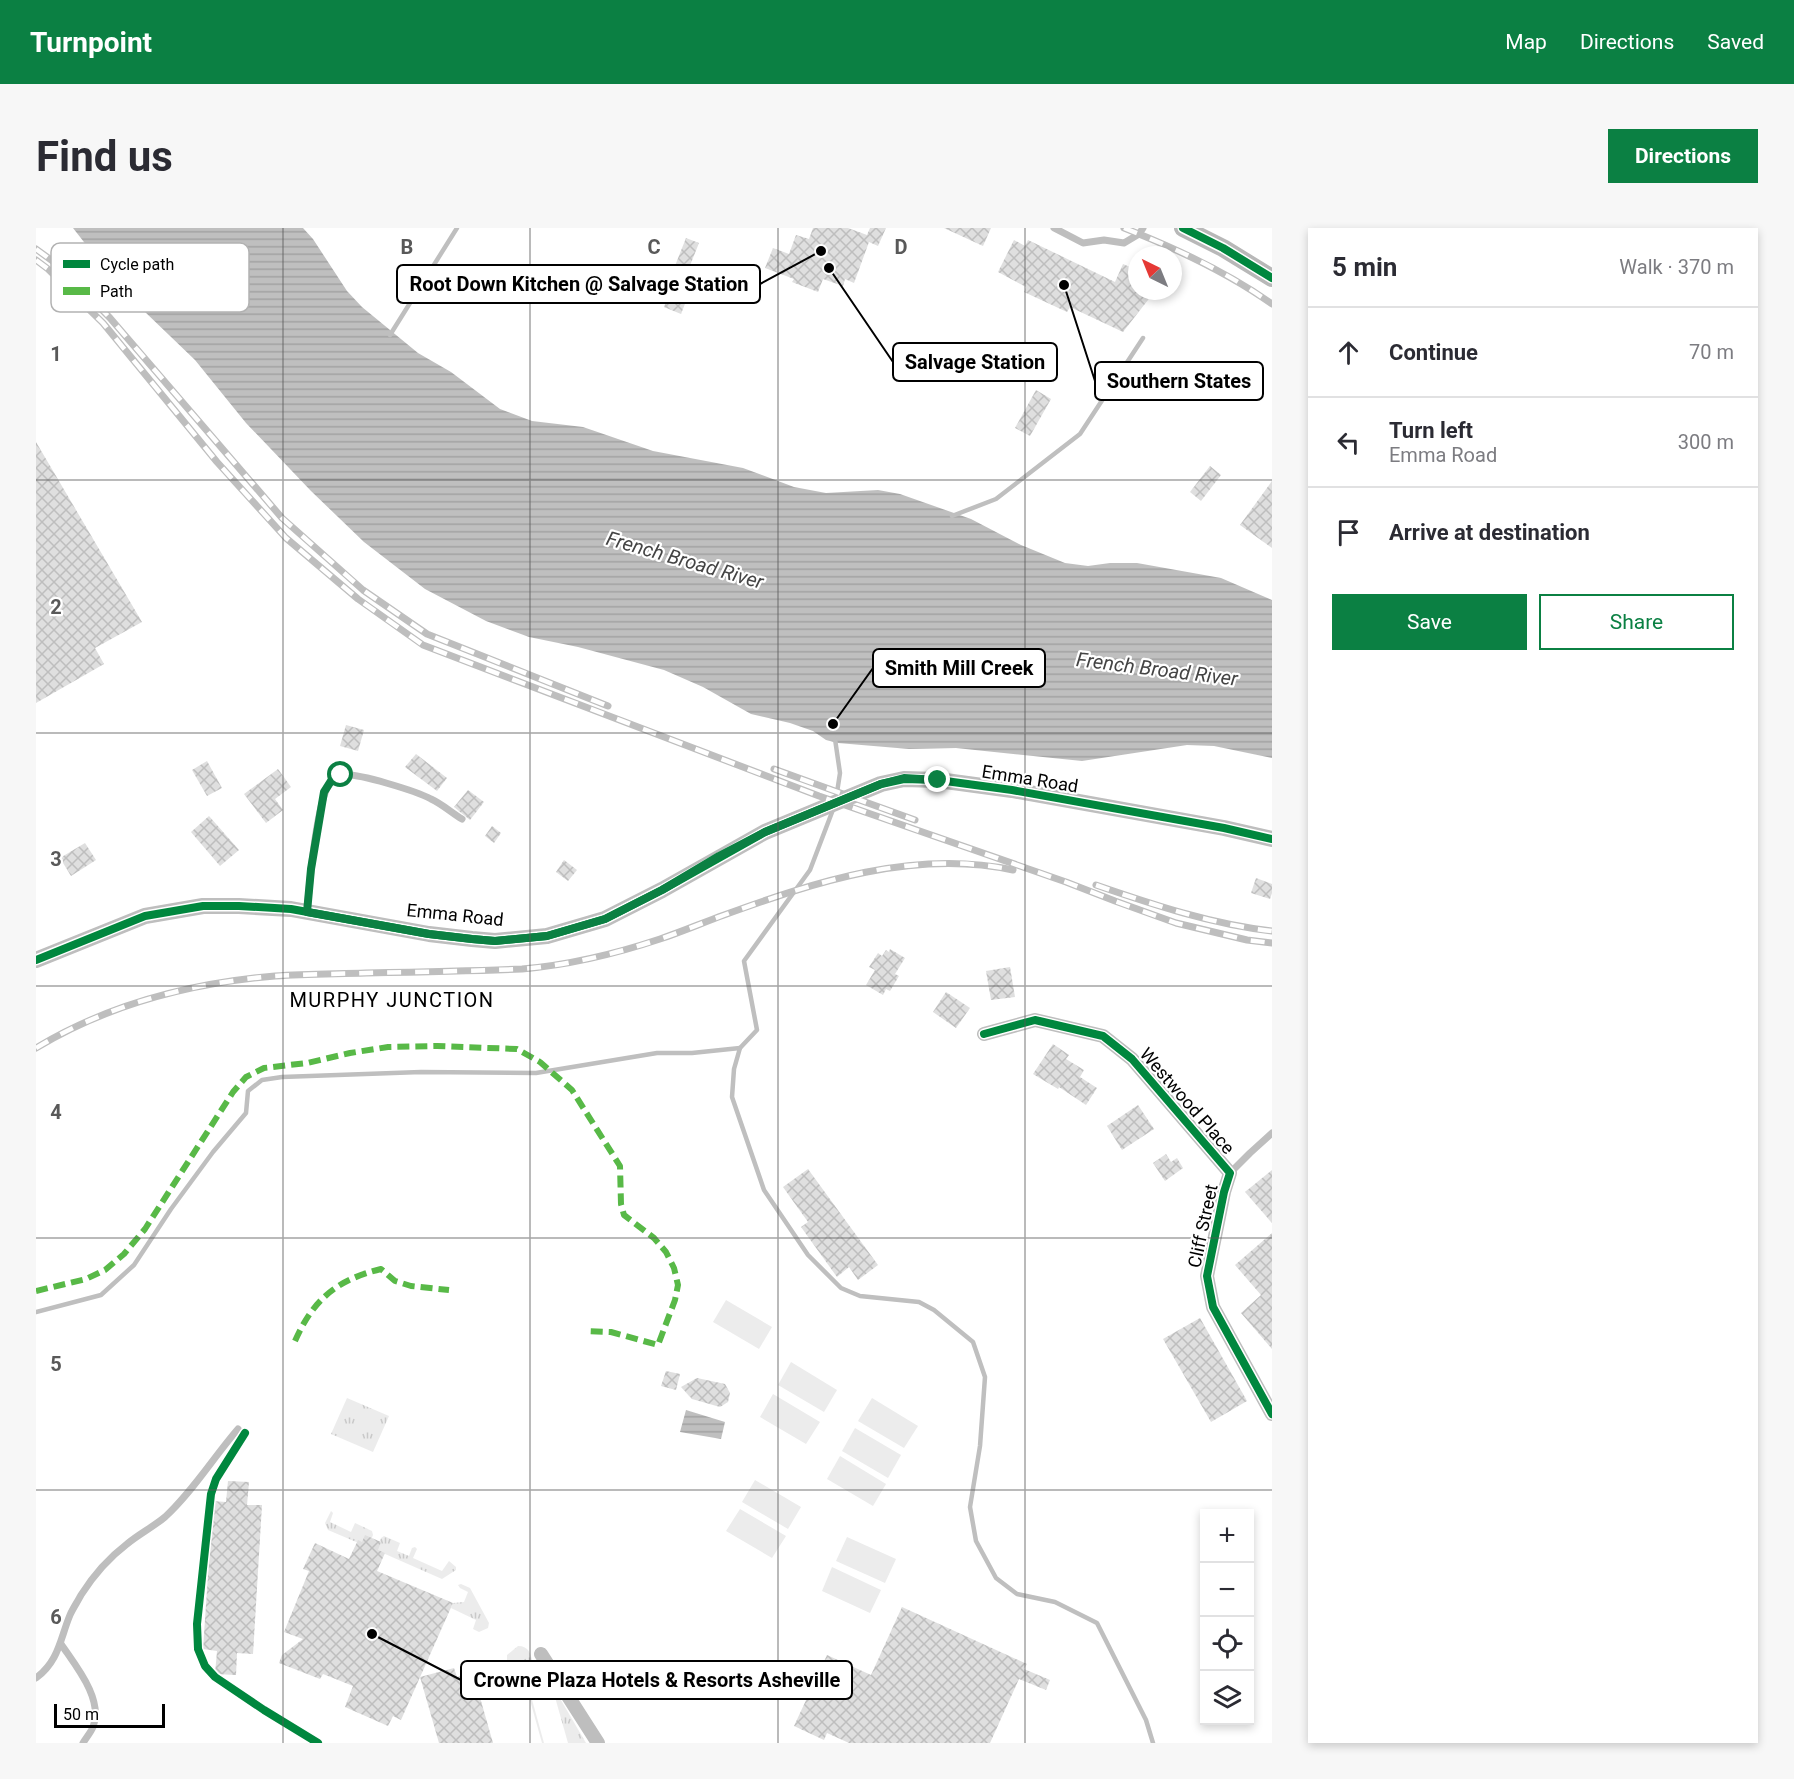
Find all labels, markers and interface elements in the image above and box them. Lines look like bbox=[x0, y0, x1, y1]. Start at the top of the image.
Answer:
text: Turnpoint bbox=[30, 26, 152, 59]
text: Map bbox=[1505, 30, 1547, 54]
text: Directions bbox=[1580, 30, 1674, 54]
text: Saved bbox=[1707, 30, 1764, 54]
button: Directions bbox=[1608, 129, 1758, 183]
text: Find us bbox=[36, 132, 173, 181]
text: B bbox=[401, 235, 413, 259]
text: C bbox=[647, 235, 661, 259]
text: D bbox=[895, 235, 908, 259]
legend bbox=[51, 243, 249, 312]
north arrow bbox=[1128, 246, 1182, 300]
text: 5 min bbox=[1332, 252, 1397, 282]
text: Cycle path bbox=[100, 255, 174, 274]
text: Walk · 370 m bbox=[1619, 255, 1734, 279]
callout: Root Down Kitchen @ Salvage Station bbox=[397, 265, 760, 303]
text: Root Down Kitchen @ Salvage Station bbox=[409, 272, 749, 296]
text: Path bbox=[100, 282, 133, 301]
icon: ahead bbox=[1332, 336, 1365, 369]
text: Continue bbox=[1389, 340, 1478, 365]
text: 70 m bbox=[1689, 340, 1734, 364]
text: 1 bbox=[50, 342, 62, 366]
callout: Salvage Station bbox=[893, 343, 1057, 381]
text: Salvage Station bbox=[905, 350, 1045, 374]
callout: Southern States bbox=[1095, 362, 1263, 400]
text: Southern States bbox=[1107, 369, 1251, 393]
text: Turn left bbox=[1389, 418, 1473, 443]
icon: left bbox=[1332, 426, 1365, 459]
text: 300 m bbox=[1678, 430, 1734, 454]
text: Emma Road bbox=[1389, 443, 1497, 467]
icon: arrive bbox=[1332, 516, 1365, 549]
text: Arrive at destination bbox=[1389, 520, 1590, 545]
water label: French Broad River bbox=[604, 526, 768, 594]
button: Save bbox=[1332, 594, 1527, 650]
button: Share bbox=[1539, 594, 1734, 650]
text: 2 bbox=[50, 595, 62, 619]
water label: French Broad River bbox=[1075, 647, 1240, 691]
callout: Smith Mill Creek bbox=[873, 649, 1045, 687]
text: Smith Mill Creek bbox=[885, 656, 1034, 680]
route start bbox=[327, 761, 353, 787]
street label: Emma Road bbox=[980, 761, 1080, 796]
route end bbox=[924, 766, 950, 792]
text: 3 bbox=[50, 847, 62, 871]
street label: Emma Road bbox=[406, 899, 505, 930]
district label: MURPHY JUNCTION bbox=[289, 988, 495, 1012]
street label: Westwood Place bbox=[1136, 1043, 1239, 1158]
text: 4 bbox=[50, 1100, 62, 1124]
street label: Cliff Street bbox=[1183, 1182, 1222, 1270]
text: 5 bbox=[50, 1352, 62, 1376]
map controls bbox=[1200, 1509, 1254, 1725]
button: + bbox=[1200, 1509, 1254, 1563]
button: − bbox=[1200, 1563, 1254, 1617]
text: 6 bbox=[50, 1605, 62, 1629]
button: locate bbox=[1200, 1617, 1254, 1671]
callout: Crowne Plaza Hotels & Resorts Asheville bbox=[461, 1661, 852, 1699]
text: Crowne Plaza Hotels & Resorts Asheville bbox=[474, 1668, 841, 1692]
button: layers bbox=[1200, 1671, 1254, 1725]
scale bar bbox=[54, 1701, 165, 1728]
text: 50 m bbox=[63, 1705, 99, 1724]

